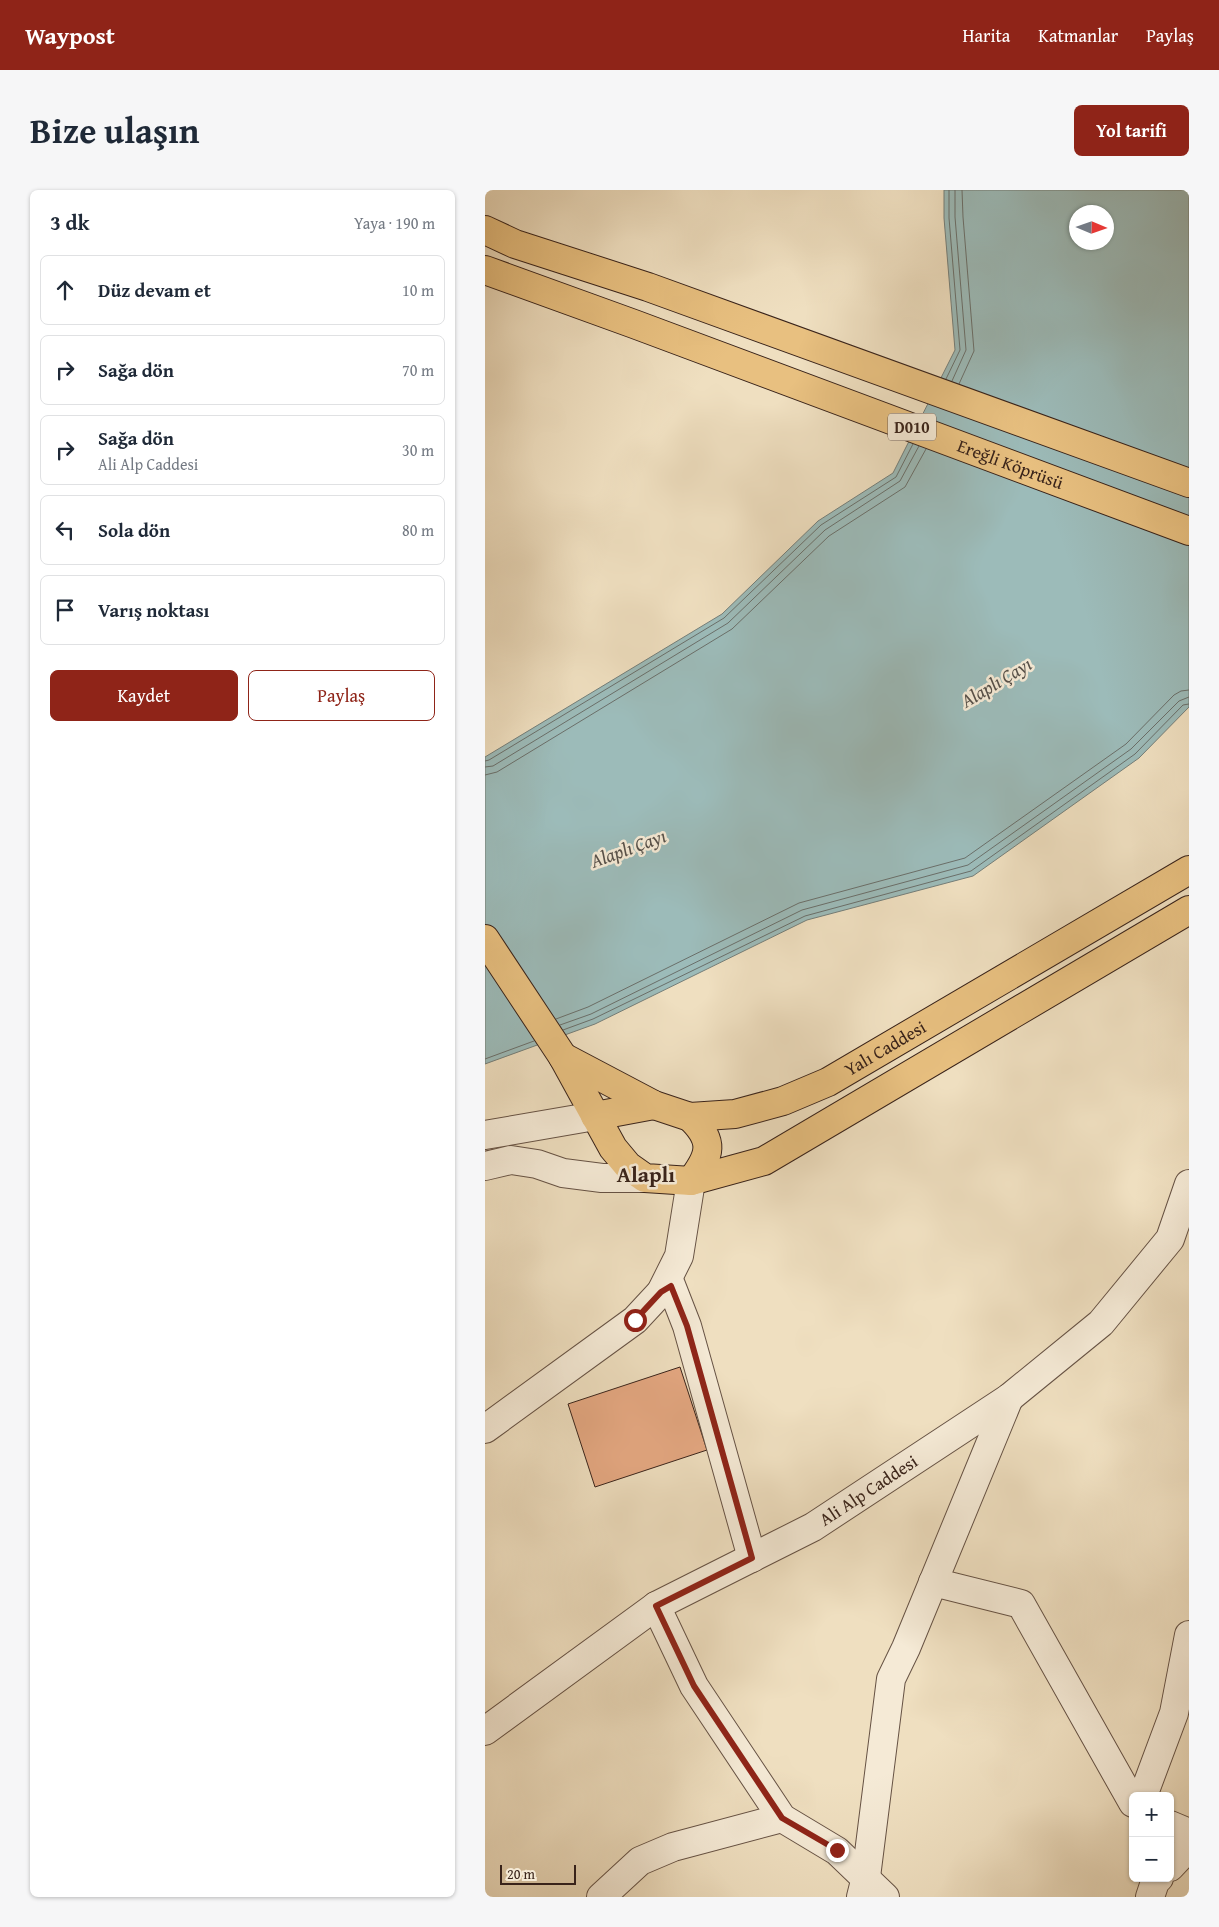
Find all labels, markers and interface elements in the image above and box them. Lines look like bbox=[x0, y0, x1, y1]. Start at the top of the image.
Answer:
text: Waypost bbox=[25, 18, 115, 53]
text: Harita bbox=[963, 22, 1010, 49]
text: Katmanlar bbox=[1038, 22, 1118, 49]
text: Paylaş bbox=[1146, 22, 1194, 49]
text: Bize ulaşın bbox=[30, 105, 200, 156]
button: Yol tarifi bbox=[1074, 105, 1189, 156]
north arrow bbox=[1069, 205, 1114, 250]
text: 3 dk bbox=[50, 207, 90, 238]
text: Yaya · 190 m bbox=[354, 211, 435, 235]
icon: ahead bbox=[51, 276, 79, 304]
text: Düz devam et bbox=[98, 276, 211, 304]
text: 10 m bbox=[402, 278, 434, 302]
icon: right bbox=[51, 356, 79, 384]
text: Sağa dön bbox=[98, 356, 174, 384]
text: 70 m bbox=[402, 358, 434, 382]
road number: D010 bbox=[888, 413, 936, 440]
text: Sağa dön bbox=[98, 424, 174, 452]
street label: Ereğli Köprüsü bbox=[953, 432, 1068, 496]
icon: right bbox=[51, 436, 79, 464]
text: 30 m bbox=[402, 438, 434, 462]
text: Ali Alp Caddesi bbox=[98, 452, 198, 476]
icon: left bbox=[51, 516, 79, 544]
text: Sola dön bbox=[98, 516, 170, 544]
text: 80 m bbox=[402, 518, 434, 542]
icon: arrive bbox=[51, 596, 79, 624]
text: Varış noktası bbox=[98, 596, 209, 624]
water label: Alaplı Çayı bbox=[954, 650, 1037, 715]
button: Kaydet bbox=[50, 670, 238, 721]
button: Paylaş bbox=[248, 670, 435, 721]
water label: Alaplı Çayı bbox=[585, 821, 670, 875]
street label: Yalı Caddesi bbox=[839, 1013, 931, 1082]
district label: Alaplı bbox=[617, 1158, 675, 1190]
route start bbox=[624, 1309, 647, 1332]
street label: Ali Alp Caddesi bbox=[814, 1448, 923, 1532]
map controls bbox=[1129, 1792, 1174, 1882]
button: + bbox=[1129, 1792, 1174, 1837]
button: − bbox=[1129, 1837, 1174, 1882]
route end bbox=[826, 1839, 849, 1862]
scale bar bbox=[500, 1862, 576, 1885]
text: 20 m bbox=[507, 1864, 535, 1884]

